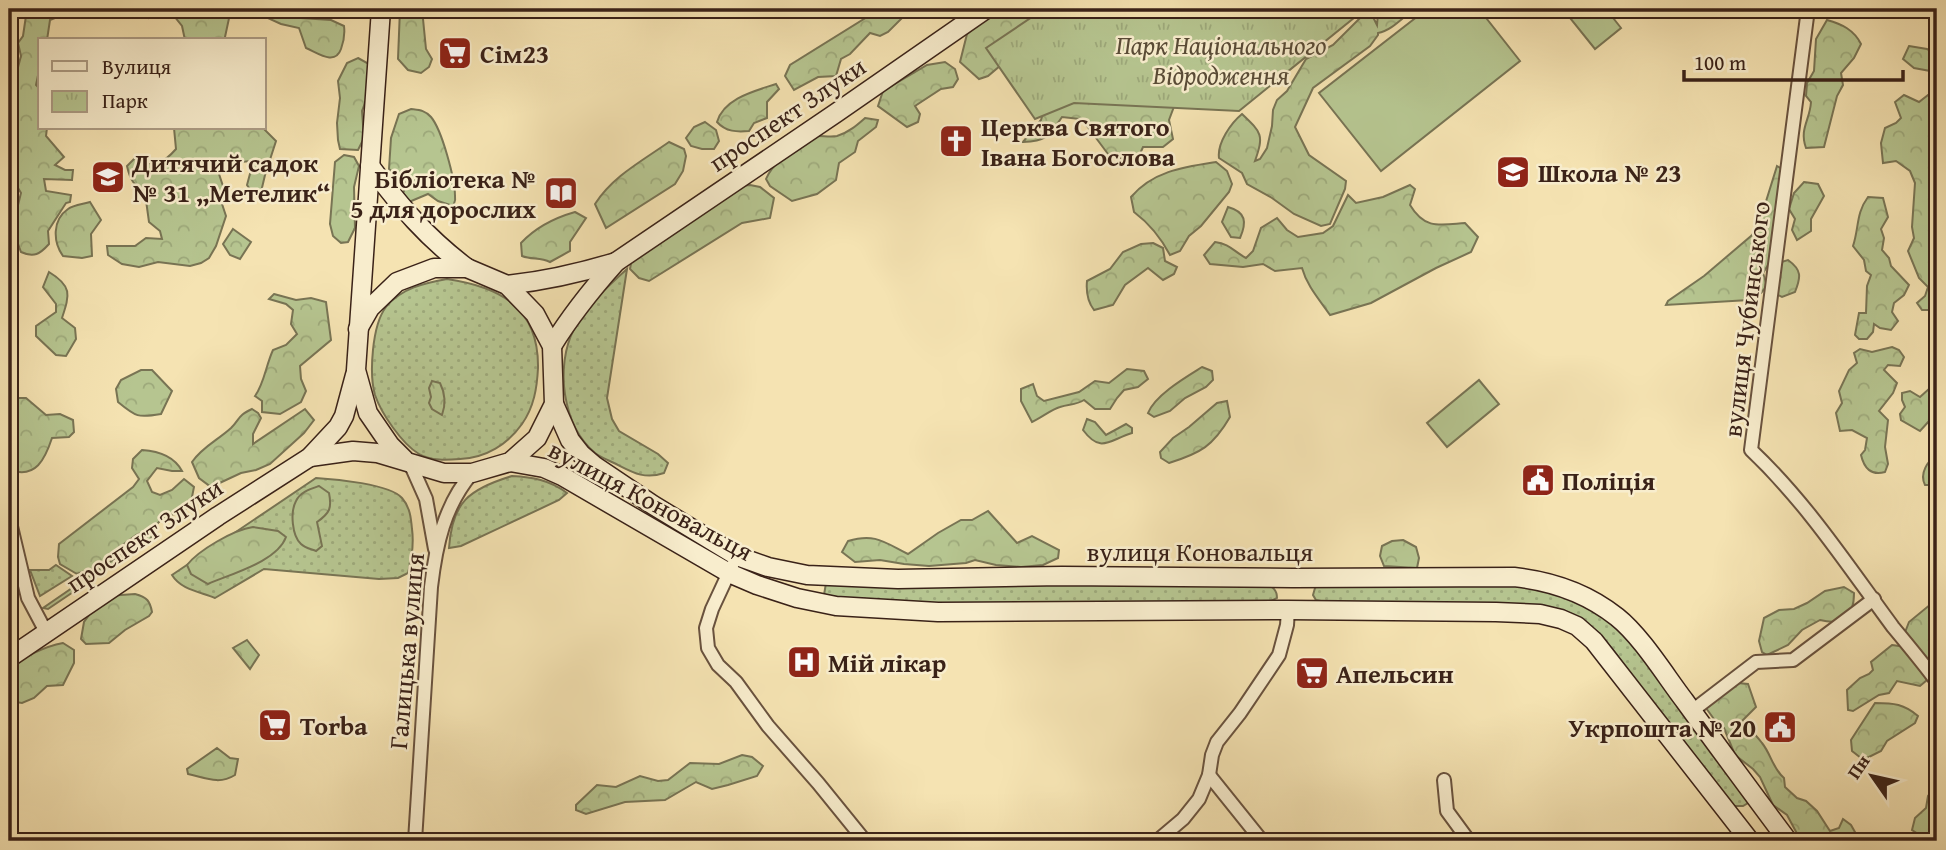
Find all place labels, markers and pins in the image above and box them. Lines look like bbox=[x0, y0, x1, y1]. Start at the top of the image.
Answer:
supermarket icon: Сім23 bbox=[436, 34, 474, 72]
place label: Сім23 bbox=[480, 34, 549, 73]
place label: Церква Святого Івана Богослова bbox=[981, 107, 1176, 176]
church icon: Церква Святого Івана Богослова bbox=[937, 122, 975, 160]
place label: Дитячий садок № 31 „Метелик“ bbox=[131, 143, 330, 212]
school or university icon: Школа № 23 bbox=[1494, 153, 1532, 191]
place label: Школа № 23 bbox=[1538, 153, 1682, 192]
school or university icon: Дитячий садок № 31 „Метелик“ bbox=[89, 158, 127, 196]
place label: Бібліотека № 5 для дорослих bbox=[350, 159, 536, 228]
library icon: Бібліотека № 5 для дорослих bbox=[542, 174, 580, 212]
public building icon: Поліція bbox=[1519, 461, 1557, 499]
place label: Поліція bbox=[1562, 461, 1655, 500]
hospital icon: Мій лікар bbox=[785, 643, 823, 681]
place label: Мій лікар bbox=[828, 643, 947, 682]
supermarket icon: Апельсин bbox=[1293, 654, 1331, 692]
place label: Апельсин bbox=[1336, 654, 1454, 693]
supermarket icon: Torba bbox=[256, 706, 294, 744]
place label: Torba bbox=[300, 706, 368, 745]
place label: Укрпошта № 20 bbox=[1569, 708, 1756, 747]
public building icon: Укрпошта № 20 bbox=[1761, 708, 1799, 746]

